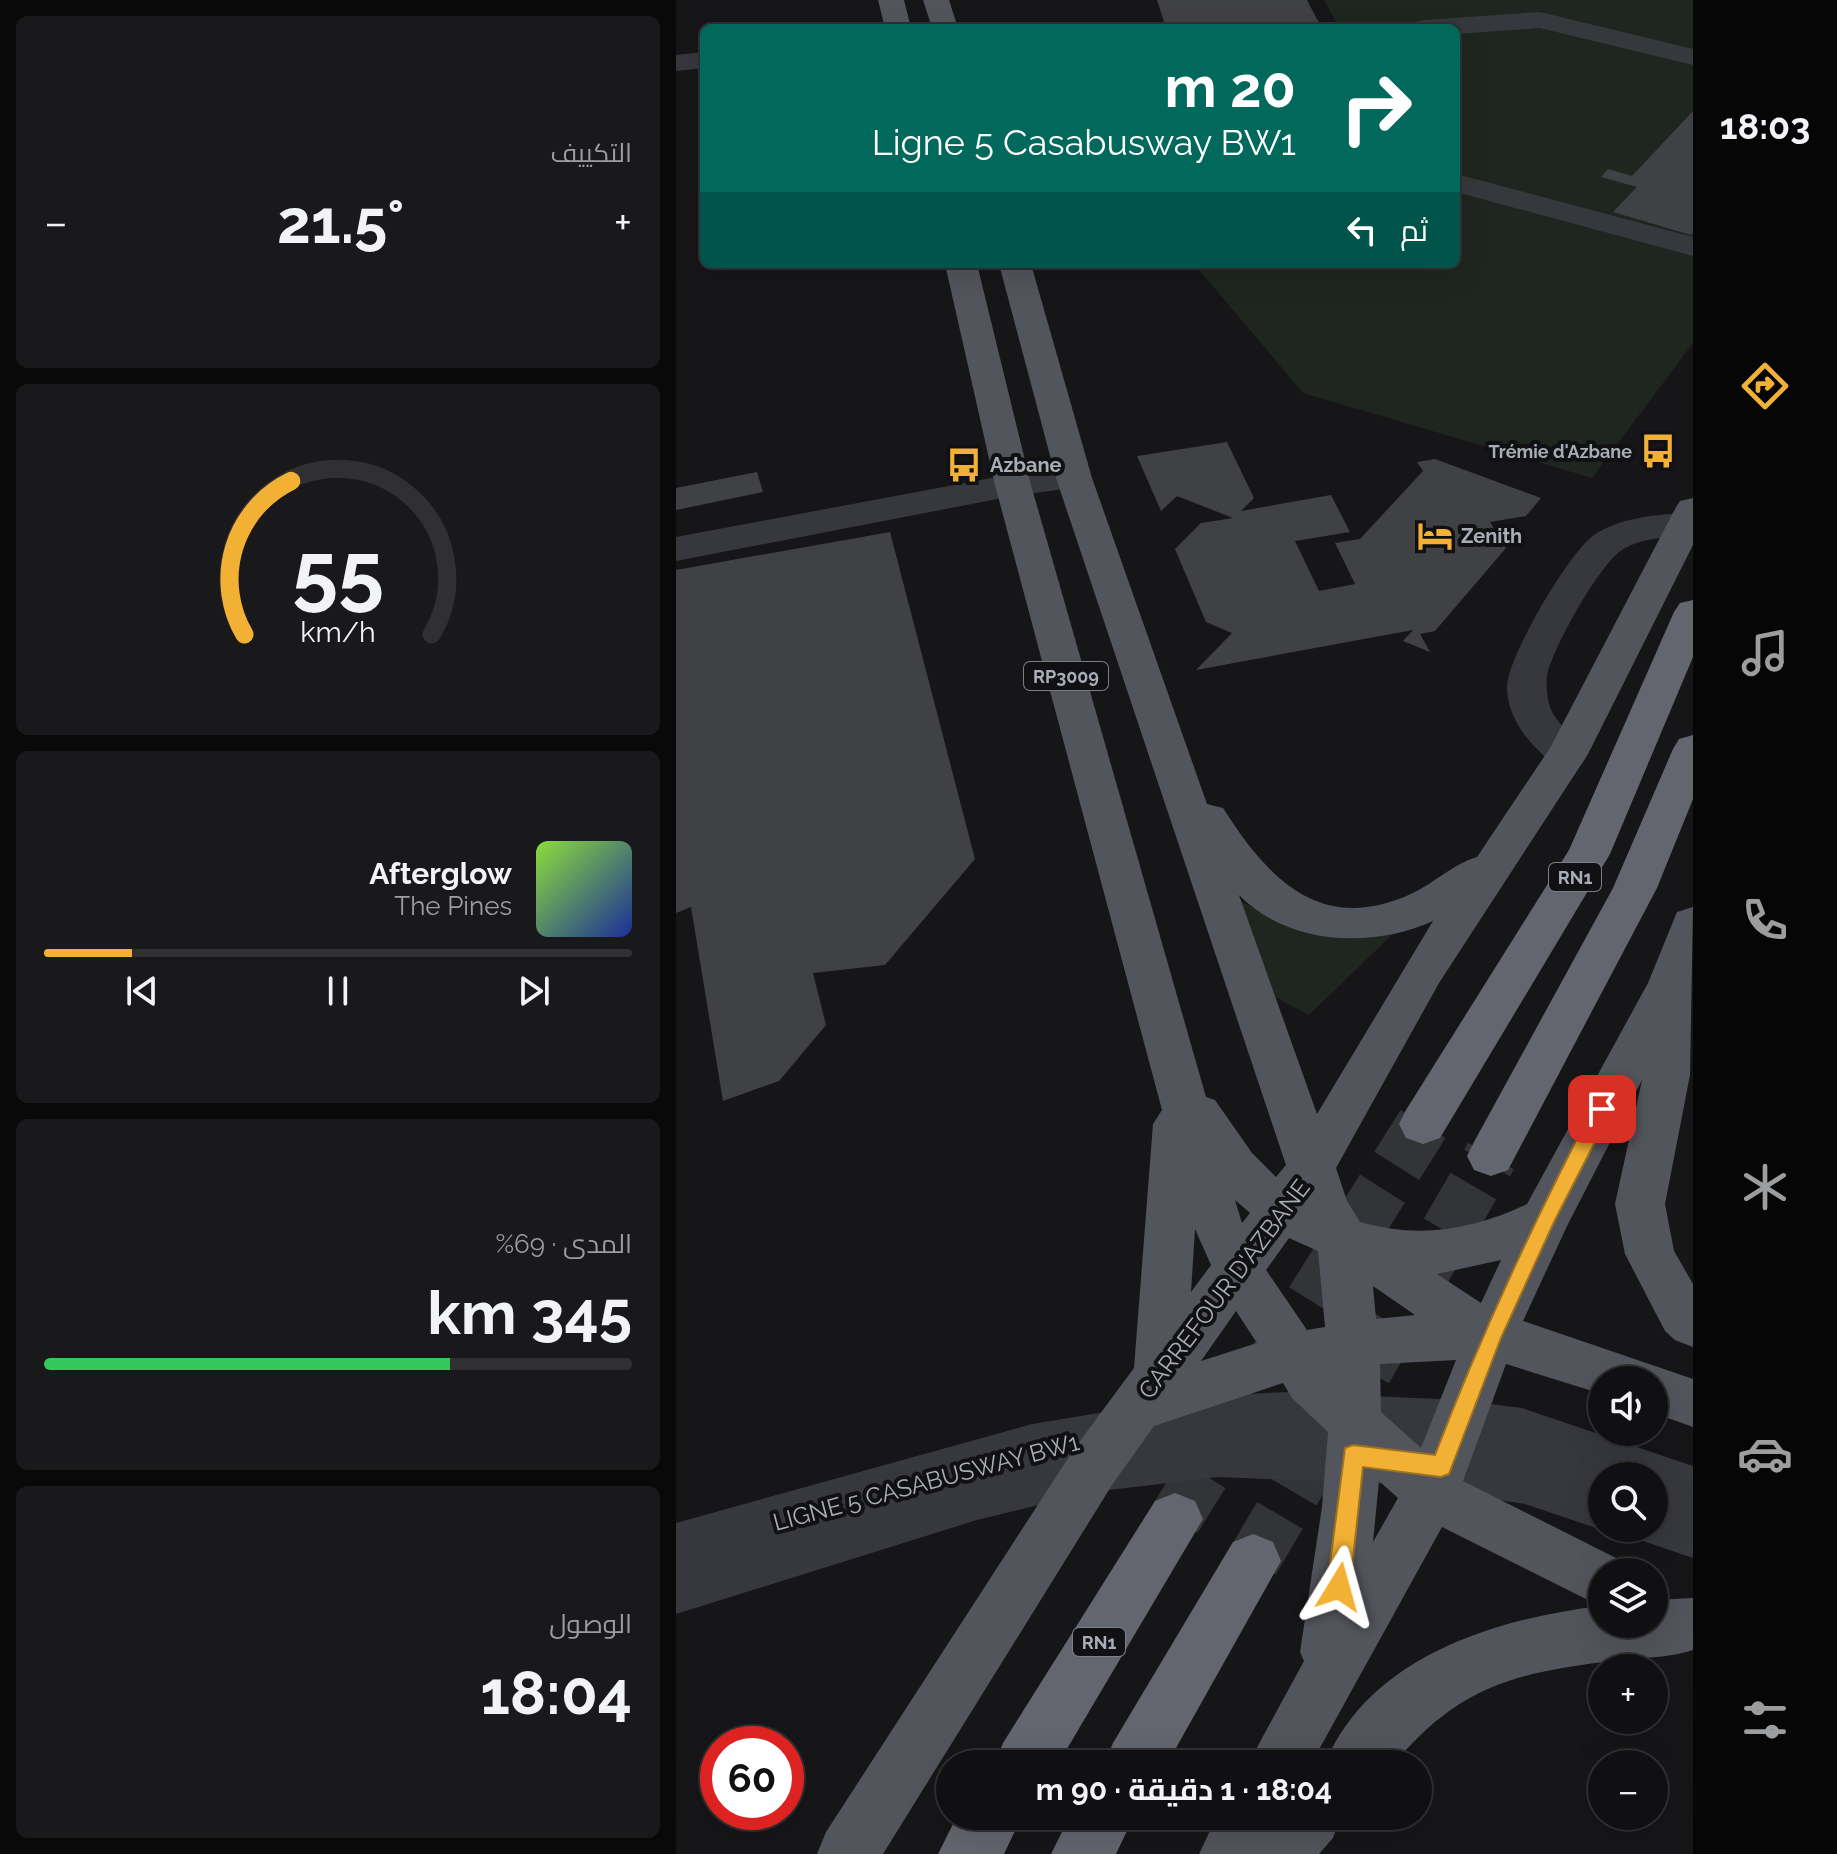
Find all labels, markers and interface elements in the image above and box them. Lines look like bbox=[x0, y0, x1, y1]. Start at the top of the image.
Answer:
text: 20 m bbox=[1164, 54, 1296, 120]
icon: right bbox=[1324, 56, 1428, 160]
text: 18:03 bbox=[1720, 105, 1810, 147]
text: Ligne 5 Casabusway BW1 bbox=[872, 121, 1296, 163]
text: التكييف bbox=[550, 138, 632, 168]
text: 21.5° bbox=[277, 187, 404, 257]
text: − bbox=[44, 197, 68, 248]
text: + bbox=[614, 197, 632, 248]
icon: left bbox=[1340, 208, 1384, 252]
text: ثم bbox=[1400, 213, 1428, 248]
icon: directions bbox=[1737, 358, 1793, 414]
bus stop icon: Trémie d'Azbane bbox=[1639, 432, 1677, 470]
place label: Trémie d'Azbane bbox=[1489, 441, 1632, 462]
bus stop icon: Azbane bbox=[945, 446, 983, 484]
place label: Azbane bbox=[990, 453, 1062, 477]
hotel icon: Zenith bbox=[1416, 517, 1454, 555]
text: 55 bbox=[292, 523, 384, 620]
place label: Zenith bbox=[1461, 524, 1522, 548]
text: km/h bbox=[300, 616, 376, 650]
icon: music bbox=[1737, 625, 1793, 681]
road number: RP3009 bbox=[1024, 662, 1108, 690]
text: Afterglow bbox=[369, 856, 512, 891]
road number: RN1 bbox=[1549, 863, 1601, 891]
text: The Pines bbox=[394, 891, 512, 921]
icon: phone bbox=[1737, 892, 1793, 948]
icon: previous bbox=[120, 969, 164, 1013]
icon: pause bbox=[316, 969, 360, 1013]
icon: next bbox=[512, 969, 556, 1013]
pin bbox=[1568, 1075, 1636, 1143]
icon: arrive bbox=[1580, 1087, 1624, 1131]
icon: climate bbox=[1737, 1159, 1793, 1215]
street label: CARREFOUR D'AZBANE bbox=[1132, 1174, 1316, 1404]
text: المدى · 69% bbox=[495, 1229, 632, 1259]
text: 345 km bbox=[427, 1278, 632, 1348]
map controls bbox=[1588, 1366, 1668, 1830]
button: sound bbox=[1588, 1366, 1668, 1446]
icon: car bbox=[1737, 1426, 1793, 1482]
street label: LIGNE 5 CASABUSWAY BW1 bbox=[770, 1427, 1082, 1537]
button: search bbox=[1588, 1462, 1668, 1542]
position arrow bbox=[1297, 1545, 1381, 1629]
button: layers bbox=[1588, 1558, 1668, 1638]
text: الوصول bbox=[549, 1609, 632, 1639]
road number: RN1 bbox=[1073, 1628, 1125, 1656]
button: + bbox=[1588, 1654, 1668, 1734]
text: 18:04 bbox=[480, 1658, 632, 1728]
icon: filters bbox=[1737, 1692, 1793, 1748]
speed limit sign: 60 bbox=[700, 1726, 804, 1830]
button: − bbox=[1588, 1750, 1668, 1830]
text: 18:04 · 1 دقيقة · 90 m bbox=[1036, 1772, 1332, 1807]

